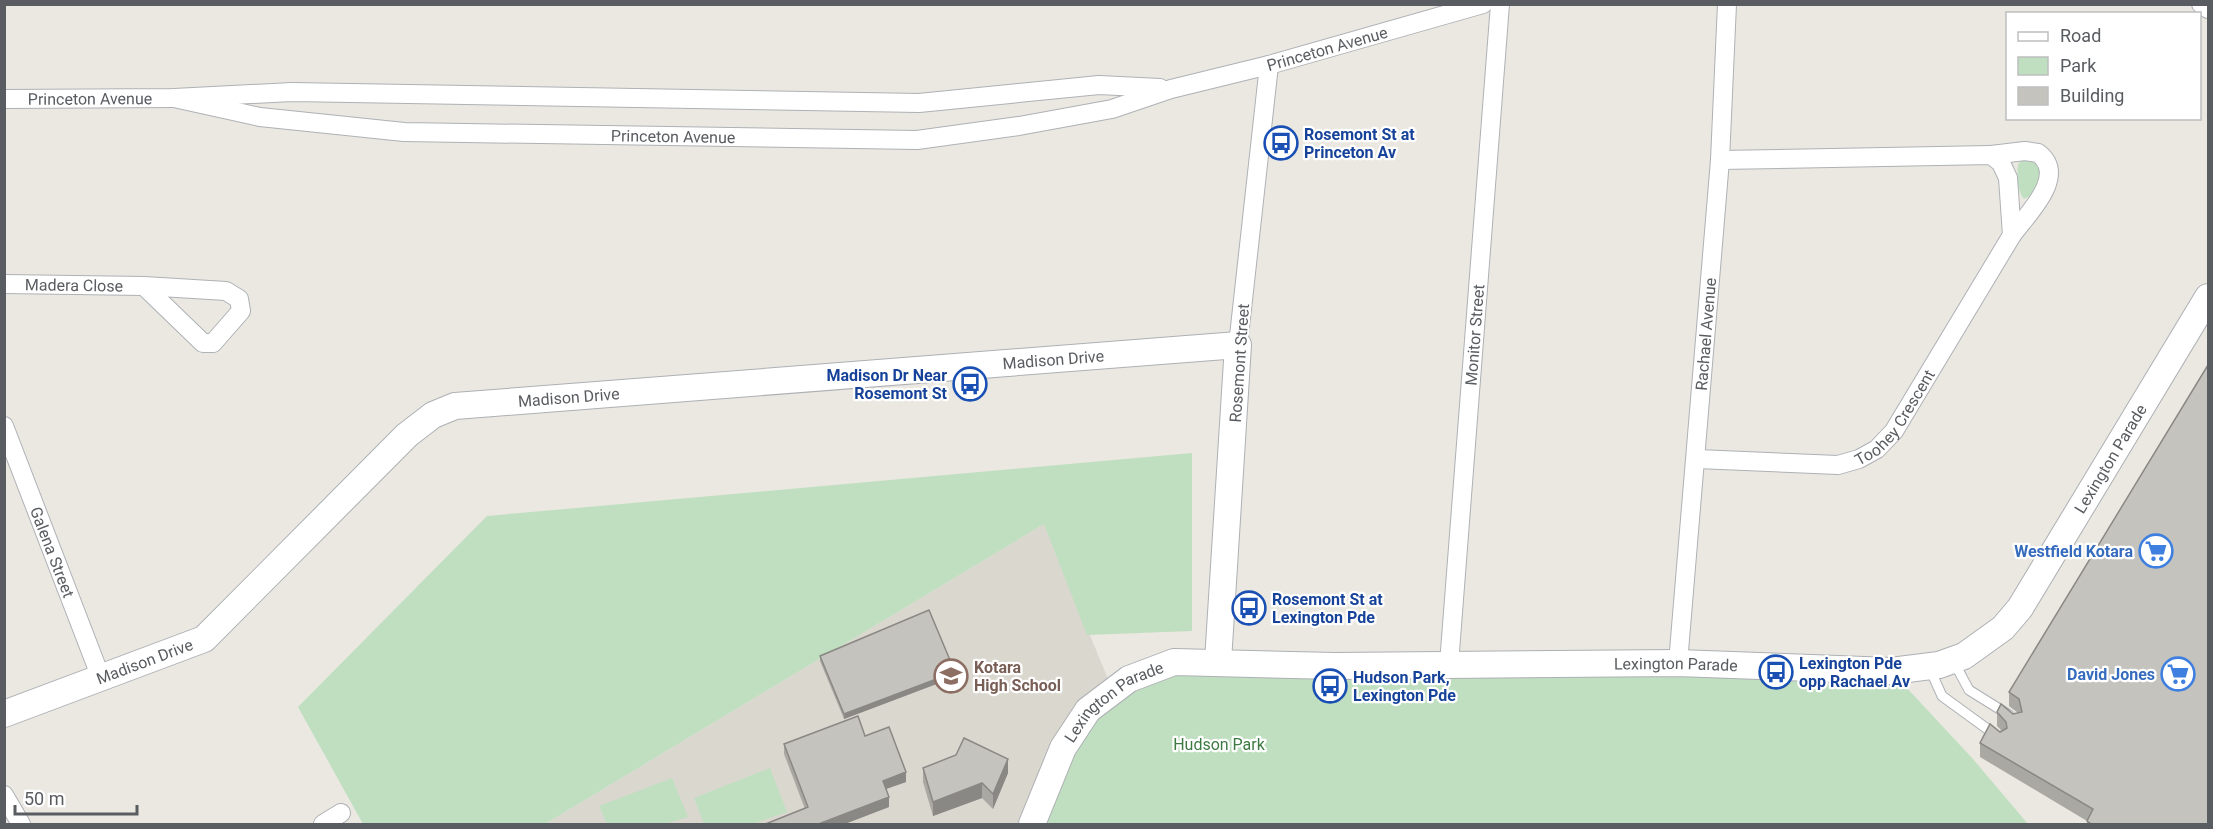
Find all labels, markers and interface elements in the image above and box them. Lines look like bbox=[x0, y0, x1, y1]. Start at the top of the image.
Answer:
legend bbox=[2006, 12, 2201, 120]
street label: Princeton Avenue bbox=[1265, 23, 1390, 75]
text: Road bbox=[2060, 25, 2101, 46]
text: Park bbox=[2060, 55, 2097, 76]
text: Building bbox=[2060, 85, 2124, 106]
street label: Princeton Avenue bbox=[28, 89, 152, 109]
bus stop icon: Rosemont St at Princeton Av bbox=[1263, 125, 1299, 161]
place label: Rosemont St at Princeton Av bbox=[1304, 125, 1415, 162]
street label: Princeton Avenue bbox=[611, 126, 735, 147]
street label: Madera Close bbox=[25, 275, 123, 296]
street label: Rachael Avenue bbox=[1692, 277, 1720, 391]
street label: Monitor Street bbox=[1462, 284, 1488, 386]
street label: Rosemont Street bbox=[1226, 303, 1253, 423]
street label: Madison Drive bbox=[1002, 346, 1105, 373]
place label: Madison Dr Near Rosemont St bbox=[826, 366, 948, 403]
bus stop icon: Madison Dr Near Rosemont St bbox=[952, 366, 988, 402]
street label: Toohey Crescent bbox=[1852, 366, 1939, 469]
street label: Madison Drive bbox=[517, 384, 620, 411]
street label: Lexington Parade bbox=[2071, 401, 2151, 517]
street label: Galena Street bbox=[26, 504, 78, 600]
supermarket icon: Westfield Kotara bbox=[2138, 533, 2174, 569]
place label: Westfield Kotara bbox=[2014, 542, 2133, 561]
bus stop icon: Rosemont St at Lexington Pde bbox=[1231, 590, 1267, 626]
place label: Rosemont St at Lexington Pde bbox=[1272, 590, 1383, 627]
street label: Madison Drive bbox=[94, 635, 196, 689]
street label: Lexington Parade bbox=[1614, 654, 1738, 675]
bus stop icon: Lexington Pde opp Rachael Av bbox=[1758, 654, 1794, 690]
place label: Lexington Pde opp Rachael Av bbox=[1799, 654, 1910, 691]
supermarket icon: David Jones bbox=[2160, 656, 2196, 692]
school or university icon: Kotara High School bbox=[933, 658, 969, 694]
place label: Kotara High School bbox=[974, 658, 1061, 695]
street label: Lexington Parade bbox=[1060, 658, 1166, 746]
place label: David Jones bbox=[2067, 665, 2155, 684]
bus stop icon: Hudson Park, Lexington Pde bbox=[1312, 668, 1348, 704]
place label: Hudson Park, Lexington Pde bbox=[1353, 668, 1456, 705]
park label: Hudson Park bbox=[1173, 735, 1266, 754]
scale bar bbox=[15, 778, 136, 816]
text: 50 m bbox=[24, 788, 64, 809]

